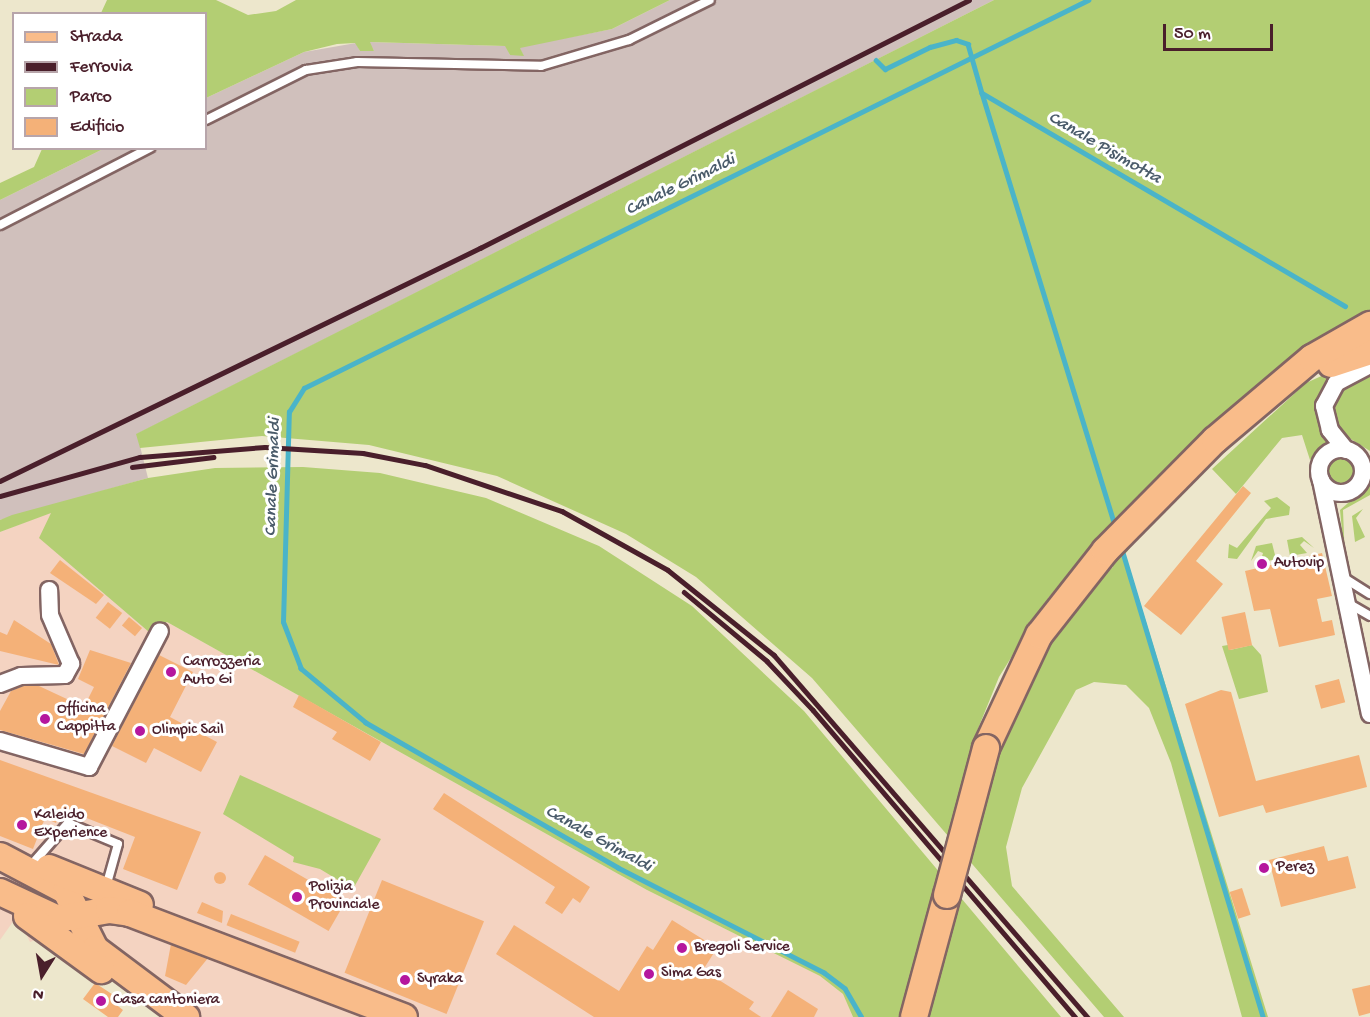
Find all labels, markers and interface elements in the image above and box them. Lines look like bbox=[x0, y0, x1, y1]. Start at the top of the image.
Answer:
legend bbox=[12, 12, 207, 150]
scale bar bbox=[1166, 12, 1276, 50]
text: 50 m bbox=[1174, 24, 1211, 45]
text: Strada bbox=[70, 27, 123, 48]
text: Ferrovia bbox=[70, 57, 132, 78]
text: Parco bbox=[70, 87, 112, 108]
water label: Canale Pisimotta bbox=[1044, 108, 1164, 190]
text: Edificio bbox=[70, 117, 124, 138]
water label: Canale Grimaldi bbox=[623, 150, 739, 222]
water label: Canale Grimaldi bbox=[261, 417, 287, 537]
place label: Autovip bbox=[1274, 554, 1324, 574]
marker: Autovip bbox=[1255, 557, 1269, 571]
place label: Carrozzeria Auto Gi bbox=[183, 653, 261, 691]
marker: Carrozzeria Auto Gi bbox=[164, 665, 178, 679]
place label: Officina Cappitta bbox=[57, 700, 116, 738]
marker: Officina Cappitta bbox=[38, 712, 52, 726]
place label: Olimpic Sail bbox=[152, 721, 224, 741]
marker: Olimpic Sail bbox=[133, 724, 147, 738]
water label: Canale Grimaldi bbox=[541, 802, 655, 878]
place label: Kaleido Experience bbox=[34, 806, 107, 844]
marker: Kaleido Experience bbox=[15, 818, 29, 832]
place label: Perez bbox=[1276, 858, 1314, 878]
marker: Perez bbox=[1257, 861, 1271, 875]
place label: Polizia Provinciale bbox=[309, 878, 379, 916]
marker: Polizia Provinciale bbox=[290, 890, 304, 904]
place label: Bregoli Service bbox=[694, 938, 790, 958]
marker: Bregoli Service bbox=[675, 941, 689, 955]
north arrow bbox=[12, 945, 72, 1005]
place label: Sima Gas bbox=[661, 964, 721, 984]
marker: Sima Gas bbox=[642, 967, 656, 981]
place label: Syraka bbox=[417, 970, 463, 990]
marker: Syraka bbox=[398, 973, 412, 987]
text: N bbox=[32, 983, 45, 1003]
place label: Casa cantoniera bbox=[113, 991, 220, 1011]
marker: Casa cantoniera bbox=[94, 994, 108, 1008]

